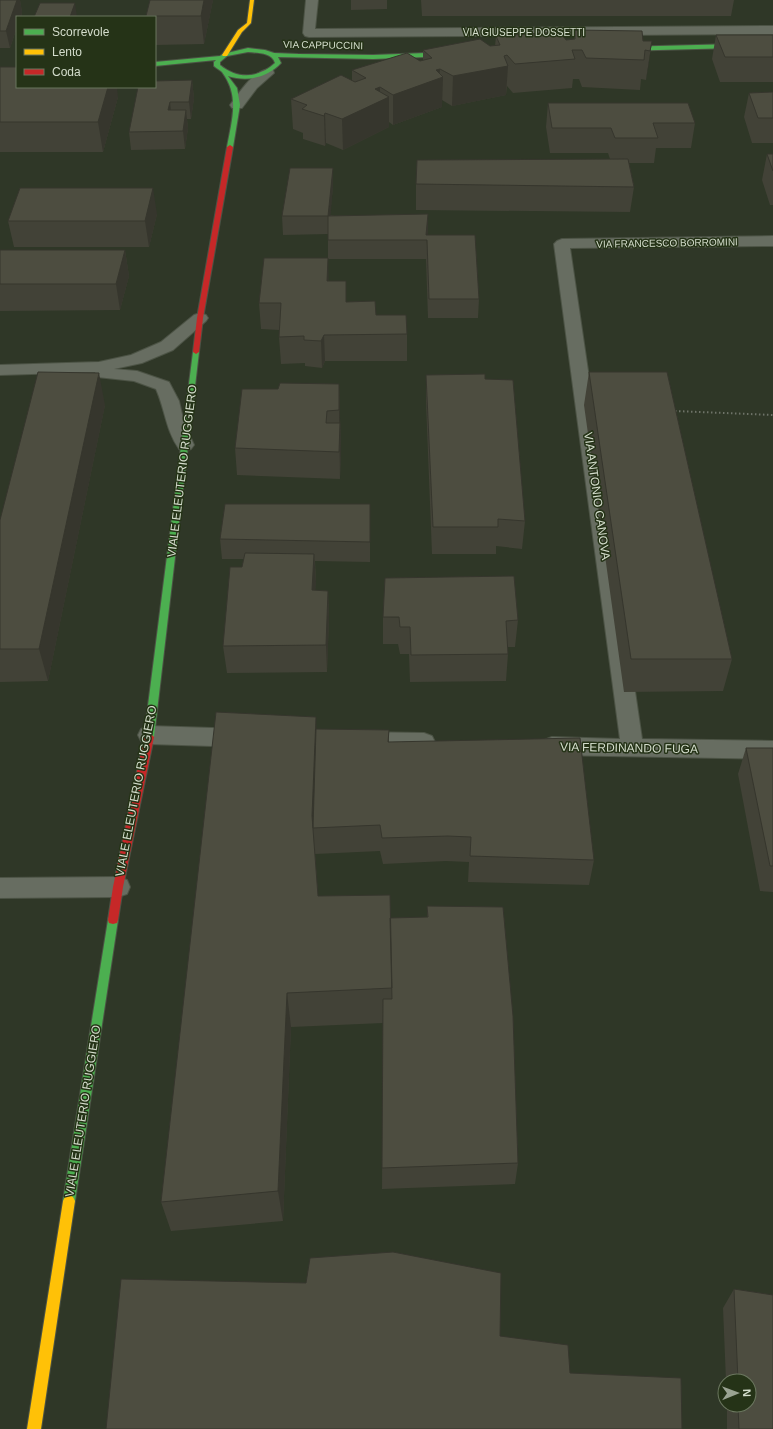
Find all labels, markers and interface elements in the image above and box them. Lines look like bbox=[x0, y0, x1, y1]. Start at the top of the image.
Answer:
legend bbox=[16, 16, 156, 88]
text: Scorrevole bbox=[52, 25, 110, 39]
street label: VIA GIUSEPPE DOSSETTI bbox=[463, 27, 585, 38]
street label: VIA CAPPUCCINI bbox=[283, 39, 363, 51]
text: Lento bbox=[52, 45, 82, 59]
text: Coda bbox=[52, 65, 81, 79]
street label: VIA FRANCESCO BORROMINI bbox=[596, 236, 738, 250]
street label: VIALE ELEUTERIO RUGGIERO bbox=[164, 384, 200, 558]
street label: VIA ANTONIO CANOVA bbox=[581, 431, 613, 561]
street label: VIALE ELEUTERIO RUGGIERO bbox=[113, 704, 159, 878]
street label: VIA FERDINANDO FUGA bbox=[560, 740, 698, 756]
street label: VIALE ELEUTERIO RUGGIERO bbox=[62, 1024, 104, 1198]
north arrow bbox=[717, 1373, 757, 1413]
text: N bbox=[741, 1389, 753, 1397]

